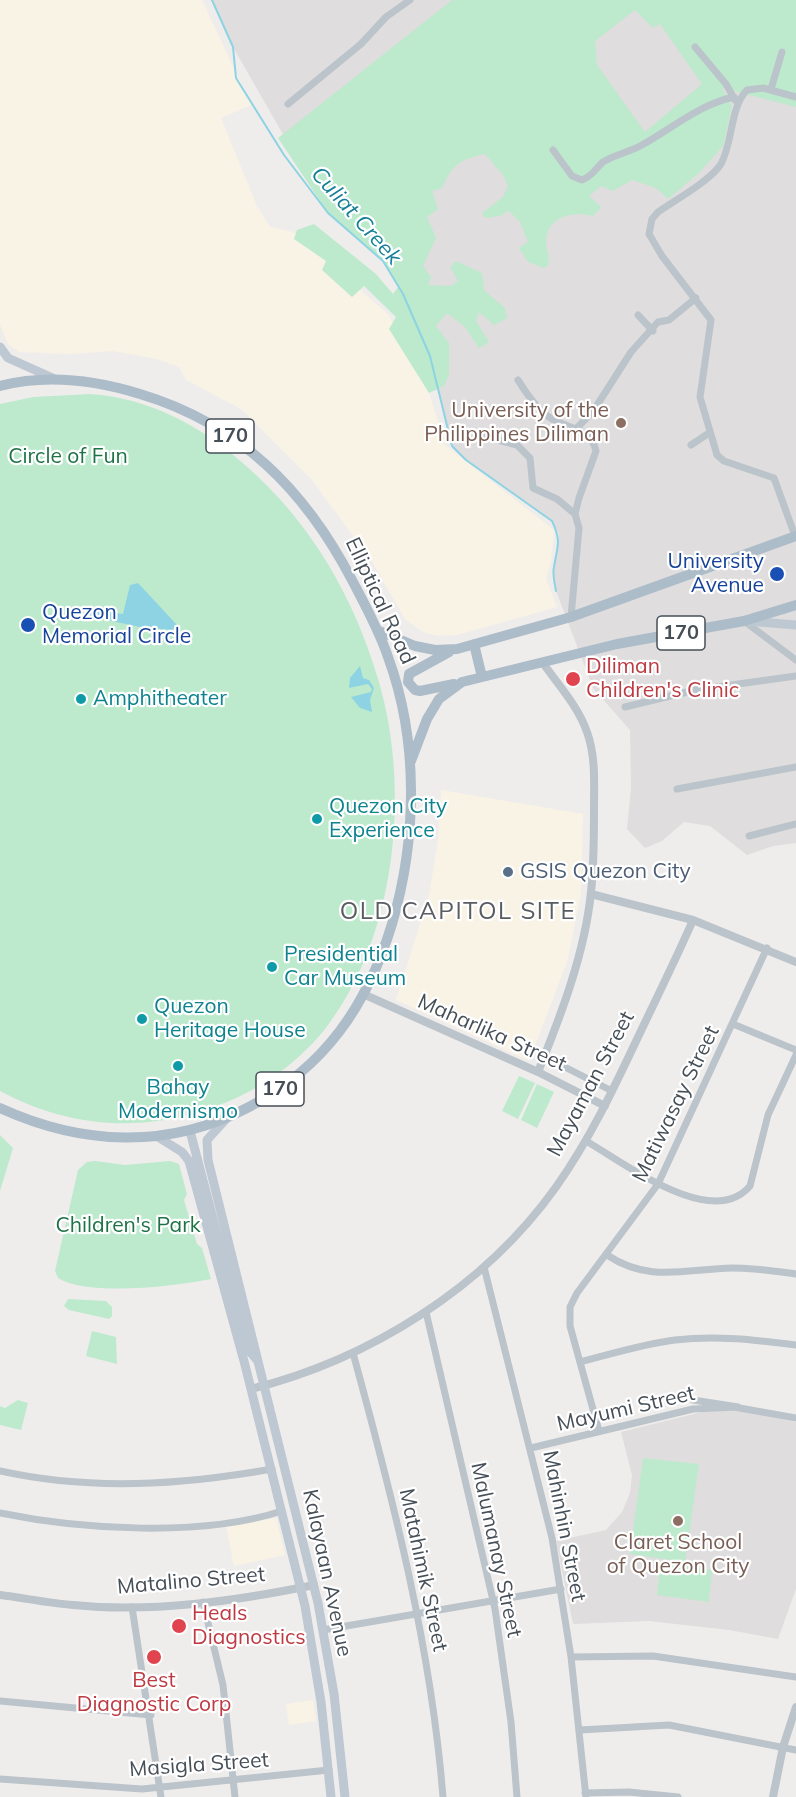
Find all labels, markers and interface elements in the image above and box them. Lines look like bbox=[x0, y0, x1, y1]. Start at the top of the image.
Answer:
water label: Culiat Creek bbox=[305, 162, 407, 270]
place label: University of the Philippines Diliman bbox=[424, 398, 609, 448]
marker: University of the Philippines Diliman bbox=[614, 416, 628, 430]
road number: 170 bbox=[206, 419, 254, 453]
park label: Circle of Fun bbox=[8, 444, 128, 470]
street label: Elliptical Road bbox=[340, 534, 420, 668]
place label: University Avenue bbox=[667, 549, 764, 599]
marker: University Avenue bbox=[768, 565, 786, 583]
place label: Quezon Memorial Circle bbox=[42, 600, 191, 650]
marker: Quezon Memorial Circle bbox=[19, 616, 37, 634]
road number: 170 bbox=[657, 616, 705, 650]
place label: Diliman Children's Clinic bbox=[586, 654, 739, 704]
marker: Diliman Children's Clinic bbox=[564, 670, 582, 688]
place label: Amphitheater bbox=[93, 686, 227, 712]
marker: Amphitheater bbox=[74, 692, 88, 706]
place label: Quezon City Experience bbox=[329, 794, 447, 844]
marker: Quezon City Experience bbox=[310, 812, 324, 826]
place label: GSIS Quezon City bbox=[520, 859, 691, 885]
marker: GSIS Quezon City bbox=[501, 865, 515, 879]
district label: OLD CAPITOL SITE bbox=[340, 898, 576, 926]
place label: Presidential Car Museum bbox=[284, 942, 406, 992]
marker: Presidential Car Museum bbox=[265, 960, 279, 974]
street label: Maharlika Street bbox=[414, 989, 570, 1077]
place label: Quezon Heritage House bbox=[154, 994, 306, 1044]
street label: Mayaman Street bbox=[542, 1007, 640, 1161]
marker: Quezon Heritage House bbox=[135, 1012, 149, 1026]
street label: Matiwasay Street bbox=[627, 1022, 725, 1186]
marker: Bahay Modernismo bbox=[171, 1059, 185, 1073]
road number: 170 bbox=[256, 1072, 304, 1106]
place label: Bahay Modernismo bbox=[118, 1075, 238, 1125]
park label: Children's Park bbox=[55, 1213, 201, 1239]
street label: Mayumi Street bbox=[555, 1381, 697, 1437]
street label: Mahinhin Street bbox=[537, 1448, 591, 1604]
street label: Malumanay Street bbox=[465, 1460, 527, 1640]
street label: Matahimik Street bbox=[393, 1486, 453, 1654]
street label: Kalayaan Avenue bbox=[297, 1487, 357, 1659]
marker: Claret School of Quezon City bbox=[671, 1514, 685, 1528]
place label: Claret School of Quezon City bbox=[607, 1530, 749, 1580]
street label: Matalino Street bbox=[116, 1562, 266, 1600]
place label: Heals Diagnostics bbox=[192, 1601, 306, 1651]
marker: Heals Diagnostics bbox=[170, 1617, 188, 1635]
marker: Best Diagnostic Corp bbox=[145, 1648, 163, 1666]
place label: Best Diagnostic Corp bbox=[77, 1668, 231, 1718]
street label: Masigla Street bbox=[128, 1748, 270, 1782]

